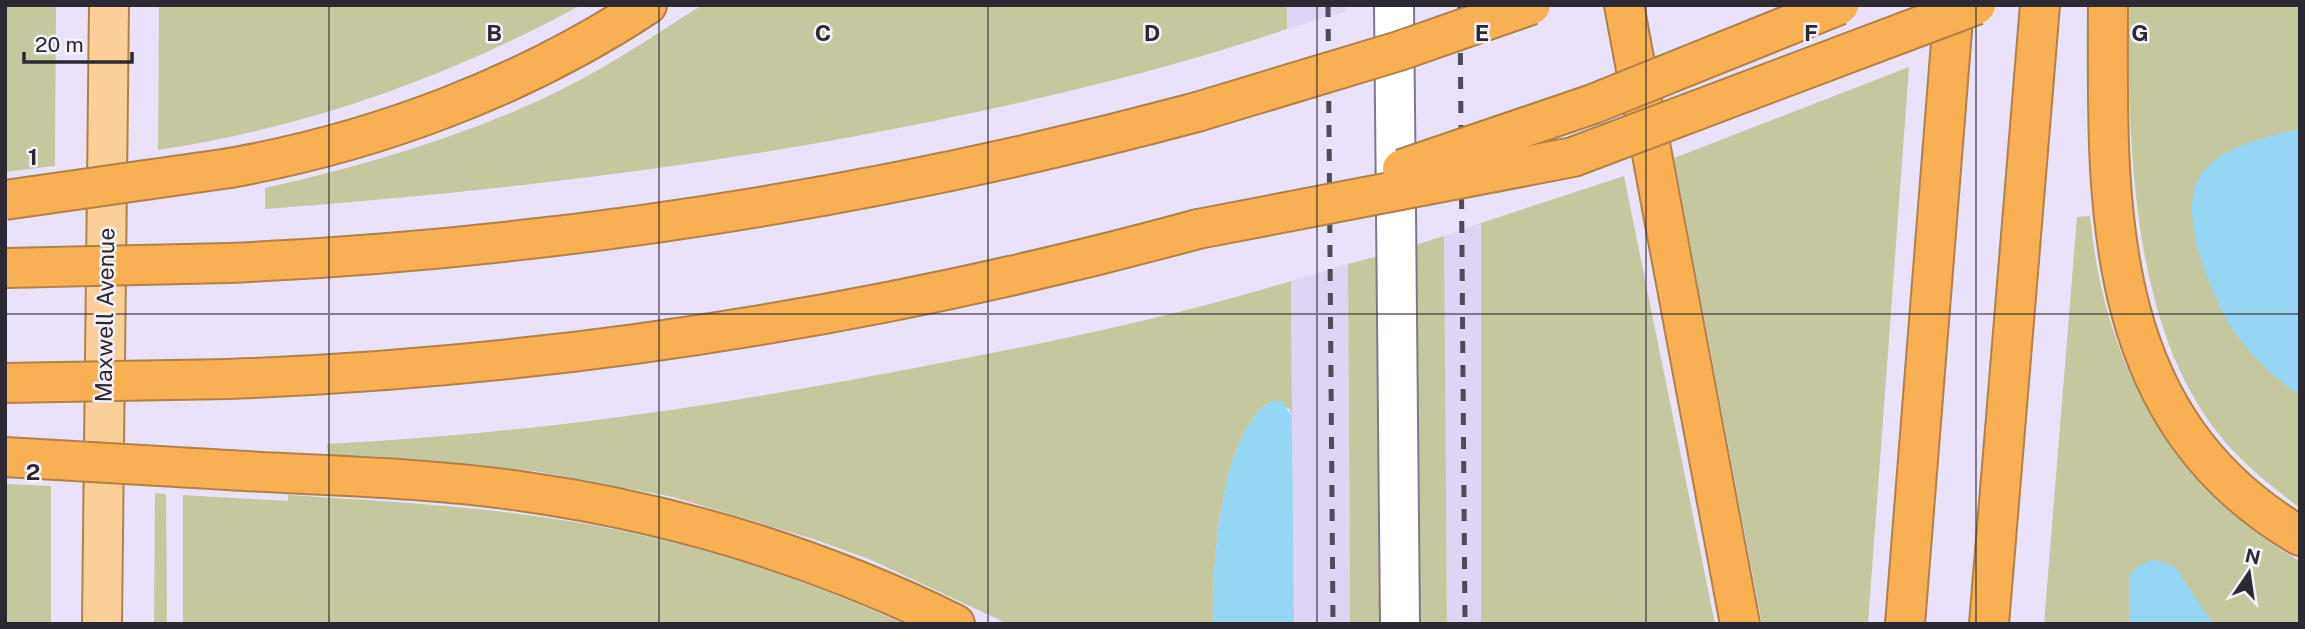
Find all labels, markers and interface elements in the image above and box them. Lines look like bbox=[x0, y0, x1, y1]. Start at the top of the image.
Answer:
text: B bbox=[486, 19, 502, 46]
text: C bbox=[815, 19, 831, 46]
text: D bbox=[1144, 19, 1160, 46]
text: E bbox=[1475, 19, 1489, 46]
text: F bbox=[1804, 19, 1818, 46]
text: G bbox=[2131, 19, 2149, 46]
scale bar bbox=[24, 21, 133, 65]
text: 20 m bbox=[35, 32, 84, 57]
text: 1 bbox=[28, 143, 38, 170]
street label: Maxwell Avenue bbox=[89, 227, 120, 403]
text: 2 bbox=[26, 458, 40, 485]
north arrow bbox=[2214, 538, 2284, 608]
text: N bbox=[2243, 544, 2263, 569]

